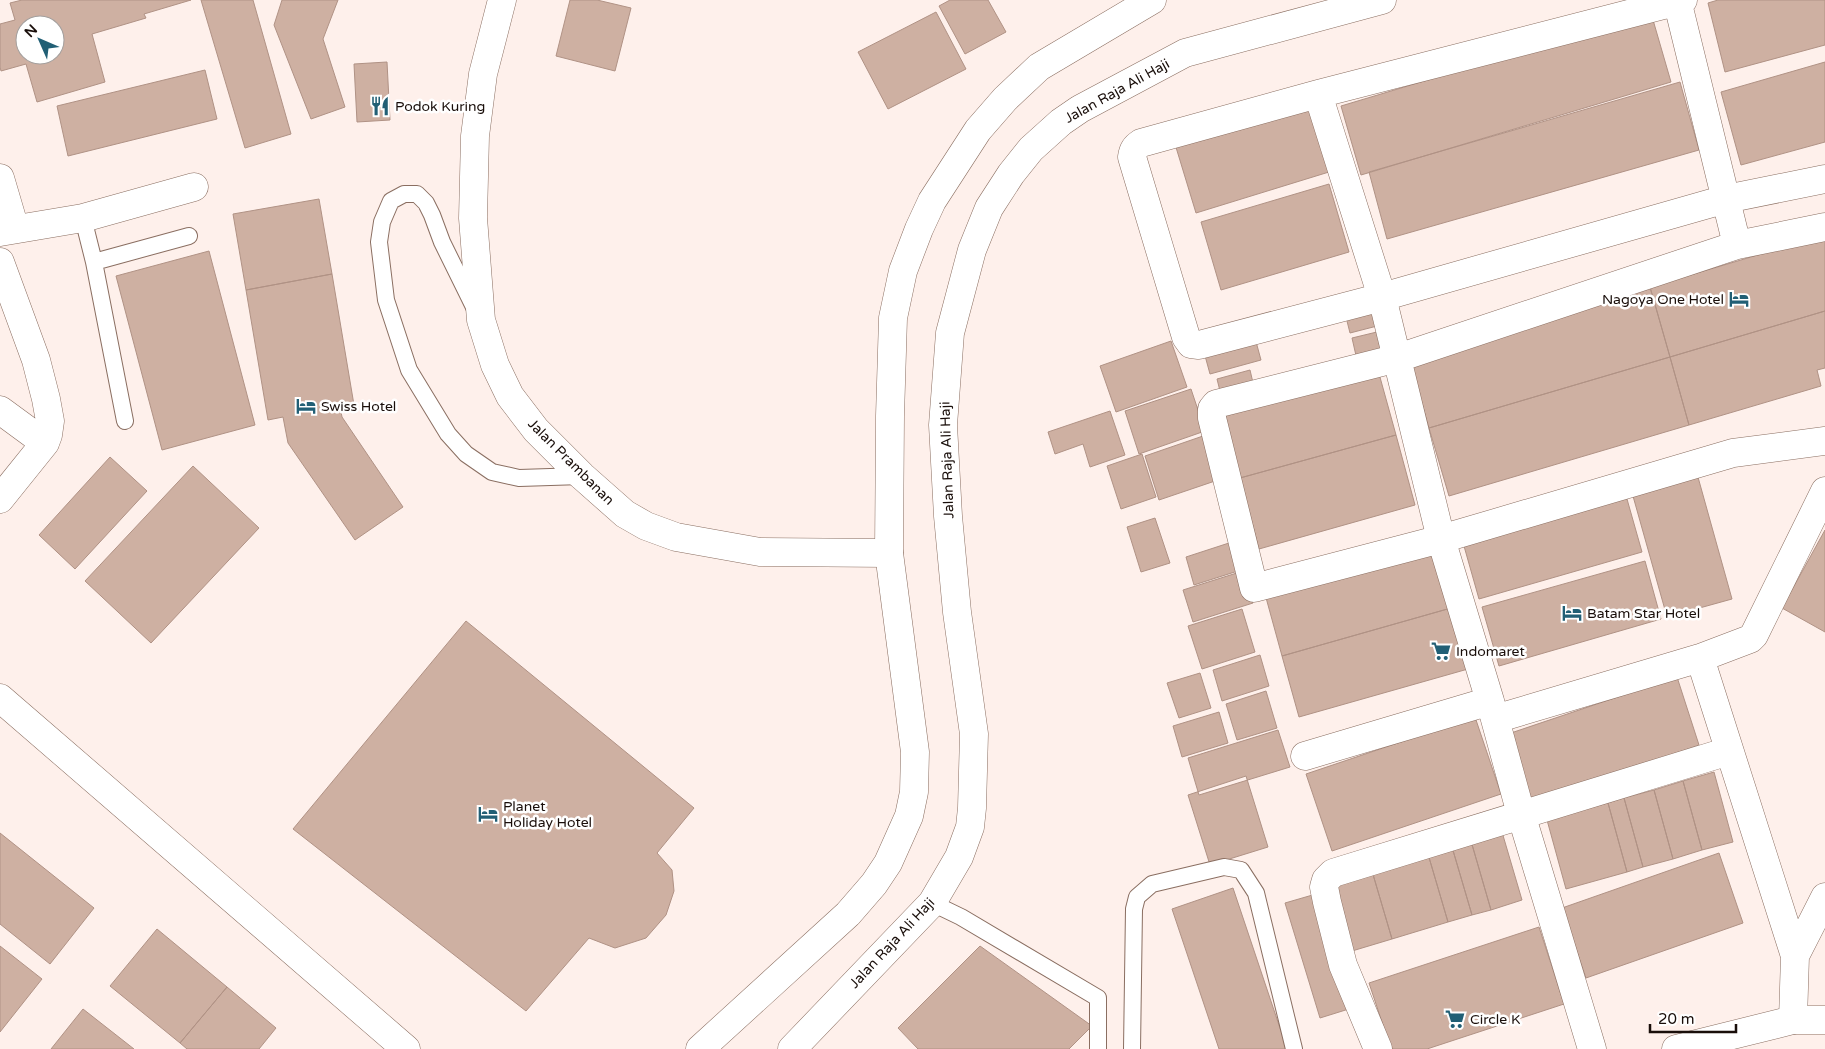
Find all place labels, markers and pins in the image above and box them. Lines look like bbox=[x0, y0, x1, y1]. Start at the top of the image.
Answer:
restaurant icon: Podok Kuring bbox=[369, 95, 391, 117]
place label: Podok Kuring bbox=[395, 98, 485, 115]
hotel icon: Nagoya One Hotel bbox=[1728, 288, 1750, 310]
place label: Nagoya One Hotel bbox=[1602, 291, 1724, 308]
hotel icon: Swiss Hotel bbox=[295, 395, 317, 417]
place label: Swiss Hotel bbox=[321, 398, 396, 415]
hotel icon: Batam Star Hotel bbox=[1561, 602, 1583, 624]
place label: Batam Star Hotel bbox=[1587, 605, 1700, 622]
supermarket icon: Indomaret bbox=[1430, 640, 1452, 662]
place label: Indomaret bbox=[1456, 643, 1526, 660]
place label: Planet Holiday Hotel bbox=[503, 798, 592, 831]
hotel icon: Planet Holiday Hotel bbox=[477, 803, 499, 825]
supermarket icon: Circle K bbox=[1444, 1008, 1466, 1030]
place label: Circle K bbox=[1470, 1011, 1520, 1028]

